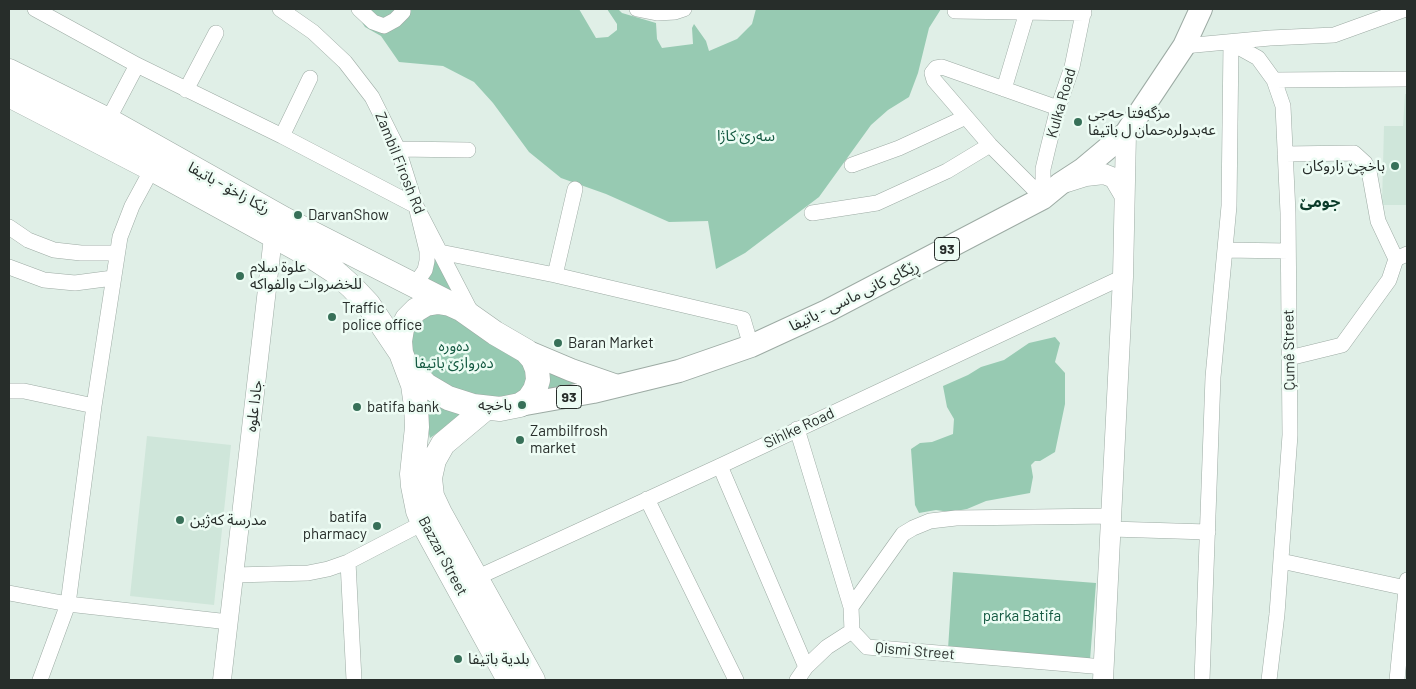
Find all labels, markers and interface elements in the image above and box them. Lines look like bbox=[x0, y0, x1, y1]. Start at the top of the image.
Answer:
street label: Kulka Road bbox=[1042, 66, 1080, 140]
place label: مزگەفتا حەجی عەبدولرەحمان ل باتیفا bbox=[1088, 104, 1216, 139]
street label: Zambil Firosh Rd bbox=[371, 109, 429, 217]
marker: مزگەفتا حەجی عەبدولرەحمان ل باتیفا bbox=[1072, 116, 1084, 128]
park label: سەرێ کاژا bbox=[717, 127, 775, 145]
place label: باخچێ زاروکان bbox=[1302, 157, 1385, 175]
street label: رێکا زاخۆ - باتیفا bbox=[185, 158, 273, 218]
marker: باخچێ زاروکان bbox=[1389, 160, 1401, 172]
district label: جومێ bbox=[1300, 192, 1340, 212]
place label: DarvanShow bbox=[308, 206, 389, 224]
marker: DarvanShow bbox=[292, 209, 304, 221]
road number: 93 bbox=[934, 238, 960, 260]
street label: ڕێگای کانی ماسی - باتيفا bbox=[786, 257, 922, 335]
place label: علوة سلام للخضروات والفواكه bbox=[250, 258, 362, 293]
marker: علوة سلام للخضروات والفواكه bbox=[234, 270, 246, 282]
place label: Traffic police office bbox=[342, 299, 422, 334]
street label: Çumê Street bbox=[1279, 309, 1299, 391]
marker: Traffic police office bbox=[326, 311, 338, 323]
place label: Baran Market bbox=[568, 334, 654, 352]
park label: ده‌وره‌ ده‌روازێ باتيفا bbox=[414, 337, 494, 372]
marker: Baran Market bbox=[552, 337, 564, 349]
street label: جادا علوه bbox=[242, 379, 266, 433]
road number: 93 bbox=[556, 386, 582, 408]
place label: باخچە bbox=[478, 396, 512, 414]
place label: batifa bank bbox=[367, 398, 439, 416]
marker: باخچە bbox=[516, 399, 528, 411]
marker: batifa bank bbox=[351, 401, 363, 413]
street label: Sihlke Road bbox=[761, 404, 837, 452]
place label: Zambilfrosh market bbox=[530, 422, 608, 457]
marker: Zambilfrosh market bbox=[514, 434, 526, 446]
place label: batifa pharmacy bbox=[303, 508, 367, 543]
place label: مدرسة كه‌ژين bbox=[190, 511, 267, 529]
street label: Bazzar Street bbox=[415, 513, 471, 599]
marker: مدرسة كه‌ژين bbox=[174, 514, 186, 526]
marker: batifa pharmacy bbox=[371, 520, 383, 532]
park label: parka Batifa bbox=[983, 607, 1061, 625]
street label: Qismi Street bbox=[874, 639, 956, 663]
place label: بلدية باتيفا bbox=[468, 650, 530, 668]
marker: بلدية باتيفا bbox=[452, 653, 464, 665]

